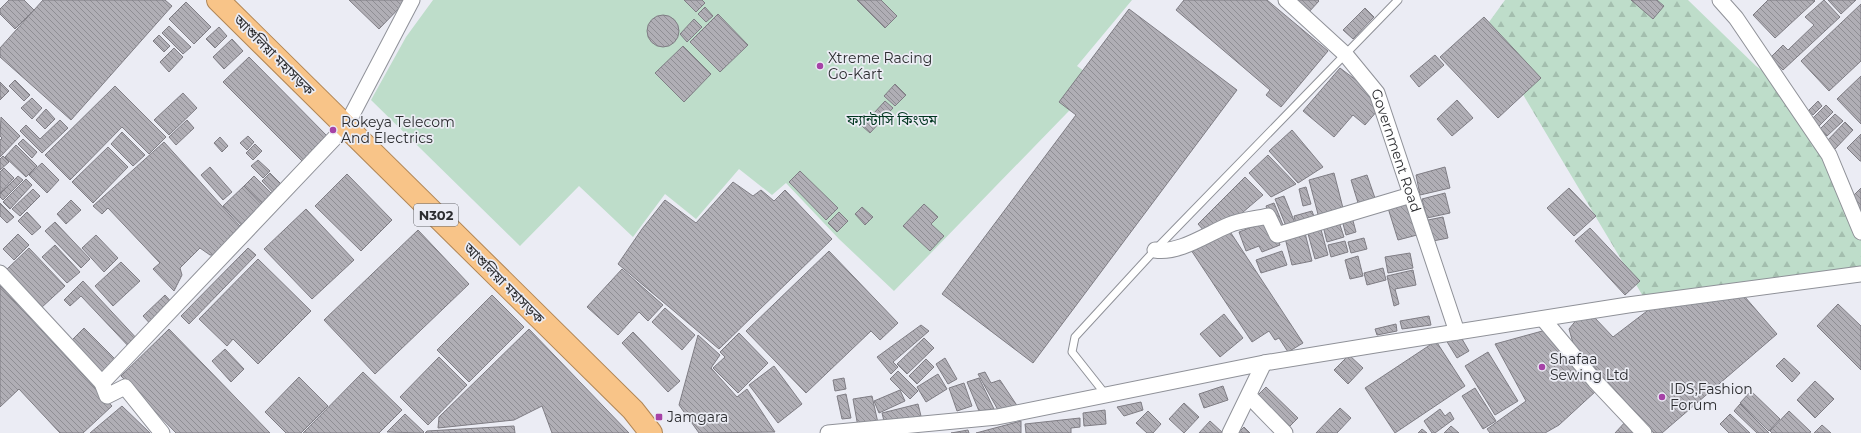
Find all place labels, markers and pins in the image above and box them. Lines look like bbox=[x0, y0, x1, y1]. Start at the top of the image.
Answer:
place label: Xtreme Racing Go-Kart bbox=[828, 49, 932, 83]
marker: Xtreme Racing Go-Kart bbox=[815, 61, 825, 71]
place label: Rokeya Telecom And Electrics bbox=[341, 113, 455, 147]
marker: Rokeya Telecom And Electrics bbox=[328, 125, 338, 135]
place label: Shafaa Sewing Ltd bbox=[1550, 350, 1629, 384]
marker: Shafaa Sewing Ltd bbox=[1537, 362, 1547, 372]
place label: IDS,Fashion Forum bbox=[1670, 380, 1753, 414]
marker: IDS,Fashion Forum bbox=[1657, 392, 1667, 402]
place label: Jamgara bbox=[666, 408, 728, 426]
marker: Jamgara bbox=[654, 412, 664, 422]

